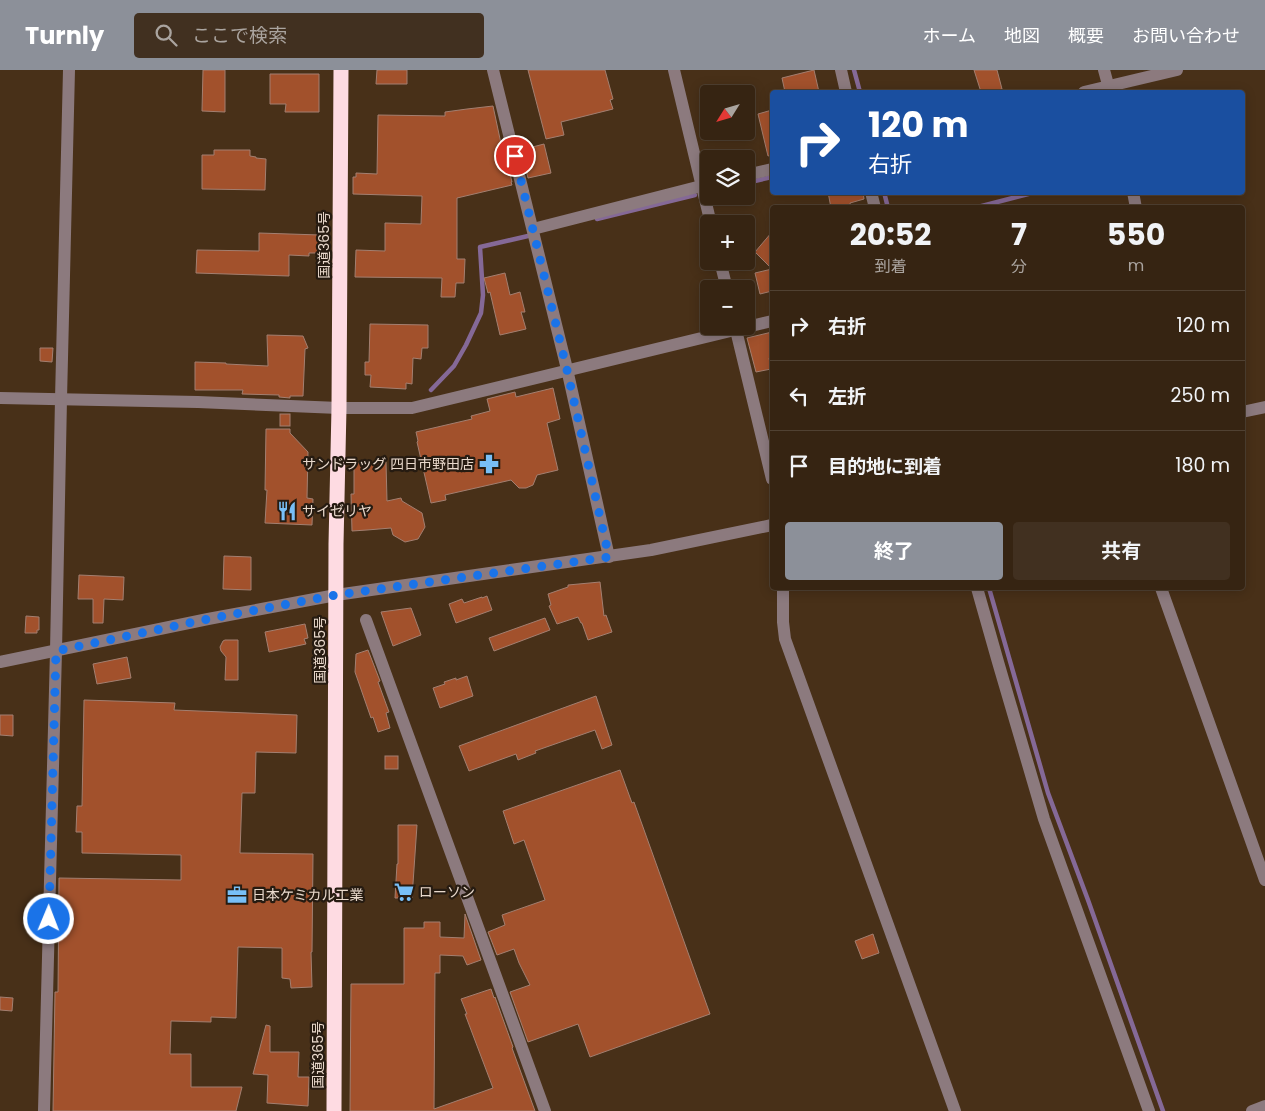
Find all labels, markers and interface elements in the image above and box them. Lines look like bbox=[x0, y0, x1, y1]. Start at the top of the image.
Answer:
search box bbox=[134, 13, 484, 58]
text: Turnly bbox=[25, 19, 104, 52]
icon: search bbox=[152, 21, 180, 49]
text: ここで検索 bbox=[192, 22, 287, 49]
text: ホーム bbox=[923, 23, 976, 48]
text: 地図 bbox=[1004, 23, 1040, 48]
text: 概要 bbox=[1068, 23, 1104, 48]
text: お問い合わせ bbox=[1132, 23, 1240, 48]
north arrow bbox=[700, 85, 755, 140]
map controls bbox=[700, 85, 755, 335]
text: 120 m bbox=[868, 100, 968, 149]
icon: right bbox=[785, 110, 850, 175]
pin bbox=[494, 135, 536, 177]
icon: arrive bbox=[501, 142, 529, 170]
text: 右折 bbox=[868, 149, 912, 180]
button: layers bbox=[700, 150, 755, 205]
street label: 国道365号 bbox=[314, 211, 334, 279]
text: 20:52 bbox=[850, 213, 931, 256]
text: 7 bbox=[1011, 213, 1027, 256]
text: 550 bbox=[1107, 213, 1165, 256]
button: + bbox=[700, 215, 755, 270]
text: m bbox=[1128, 254, 1144, 277]
text: 到着 bbox=[875, 255, 907, 278]
text: 分 bbox=[1011, 255, 1027, 278]
button: − bbox=[700, 280, 755, 335]
icon: right bbox=[785, 312, 813, 340]
text: 120 m bbox=[1176, 312, 1230, 339]
text: 右折 bbox=[828, 313, 866, 340]
icon: left bbox=[785, 382, 813, 410]
text: 250 m bbox=[1171, 382, 1230, 409]
text: 左折 bbox=[828, 383, 866, 410]
icon: arrive bbox=[785, 452, 813, 480]
text: 180 m bbox=[1175, 452, 1230, 479]
pharmacy icon: サンドラッグ 四日市野田店 bbox=[478, 453, 500, 475]
text: 目的地に到着 bbox=[828, 453, 942, 480]
place label: サンドラッグ 四日市野田店 bbox=[302, 454, 474, 474]
restaurant icon: サイゼリヤ bbox=[276, 500, 298, 522]
place label: サイゼリヤ bbox=[302, 501, 372, 521]
button: 終了 bbox=[785, 522, 1003, 580]
button: 共有 bbox=[1013, 522, 1230, 580]
street label: 国道365号 bbox=[310, 616, 330, 684]
supermarket icon: ローソン bbox=[393, 881, 415, 903]
place label: ローソン bbox=[419, 882, 475, 902]
office icon: 日本ケミカル工業 bbox=[226, 884, 248, 906]
place label: 日本ケミカル工業 bbox=[252, 885, 364, 905]
position arrow bbox=[22, 892, 74, 944]
street label: 国道365号 bbox=[308, 1021, 328, 1089]

